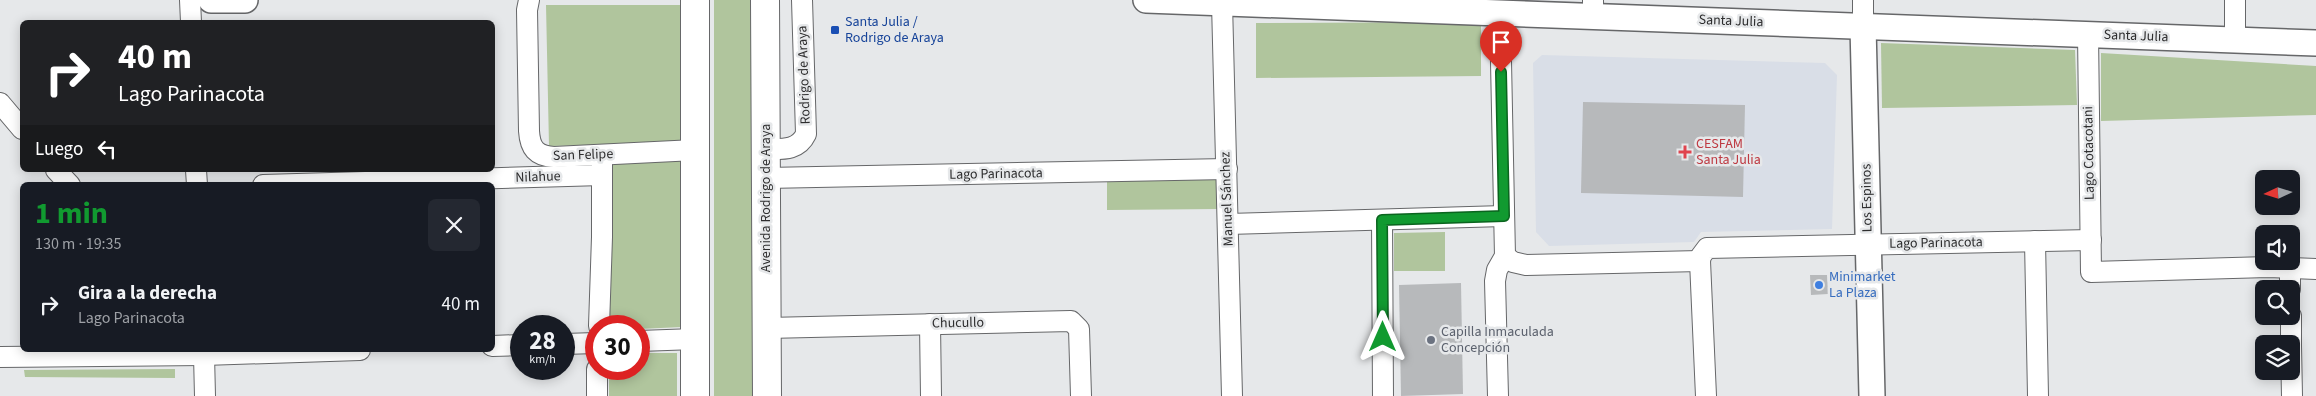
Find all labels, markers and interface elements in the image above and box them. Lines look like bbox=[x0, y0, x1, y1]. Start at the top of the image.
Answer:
street label: Santa Julia bbox=[1698, 10, 1764, 32]
place label: Santa Julia / Rodrigo de Araya bbox=[845, 12, 944, 48]
pin bbox=[1480, 21, 1522, 72]
marker: Santa Julia / Rodrigo de Araya bbox=[829, 24, 841, 36]
street label: Rodrigo de Araya bbox=[792, 25, 816, 125]
street label: Santa Julia bbox=[2103, 25, 2169, 47]
icon: arrive bbox=[1487, 28, 1515, 56]
text: 40 m bbox=[118, 32, 192, 82]
icon: right bbox=[35, 40, 100, 105]
text: Lago Parinacota bbox=[118, 78, 265, 110]
street label: Lago Cotacotani bbox=[2078, 106, 2100, 200]
street label: Avenida Rodrigo de Araya bbox=[756, 124, 776, 272]
place label: CESFAM Santa Julia bbox=[1696, 134, 1761, 170]
icon: left bbox=[93, 135, 121, 163]
text: Luego bbox=[35, 136, 83, 163]
street label: San Felipe bbox=[552, 144, 614, 166]
marker: CESFAM Santa Julia bbox=[1678, 145, 1692, 159]
street label: Manuel Sánchez bbox=[1215, 151, 1239, 247]
street label: Lago Parinacota bbox=[949, 163, 1043, 185]
street label: Los Espinos bbox=[1856, 163, 1878, 232]
street label: Nilahue bbox=[515, 166, 561, 188]
north arrow bbox=[2255, 170, 2300, 215]
map controls bbox=[2255, 170, 2300, 380]
text: 1 min bbox=[35, 192, 108, 235]
button: close bbox=[428, 199, 480, 251]
button: sound bbox=[2255, 225, 2300, 270]
street label: Lago Parinacota bbox=[1889, 232, 1983, 254]
text: 130 m · 19:35 bbox=[35, 233, 122, 255]
place label: Minimarket La Plaza bbox=[1829, 267, 1896, 303]
marker: Minimarket La Plaza bbox=[1813, 279, 1825, 291]
text: Gira a la derecha bbox=[78, 280, 217, 307]
button: search bbox=[2255, 280, 2300, 325]
icon: right bbox=[35, 291, 63, 319]
text: 40 m bbox=[442, 291, 480, 318]
text: Lago Parinacota bbox=[78, 307, 185, 329]
position arrow bbox=[1356, 310, 1408, 362]
street label: Chucullo bbox=[932, 313, 984, 333]
speed limit sign: 30 bbox=[585, 315, 650, 380]
place label: Capilla Inmaculada Concepción bbox=[1441, 322, 1554, 358]
text: 28 bbox=[529, 323, 556, 359]
marker: Capilla Inmaculada Concepción bbox=[1425, 334, 1437, 346]
button: layers bbox=[2255, 335, 2300, 380]
text: km/h bbox=[529, 351, 556, 368]

